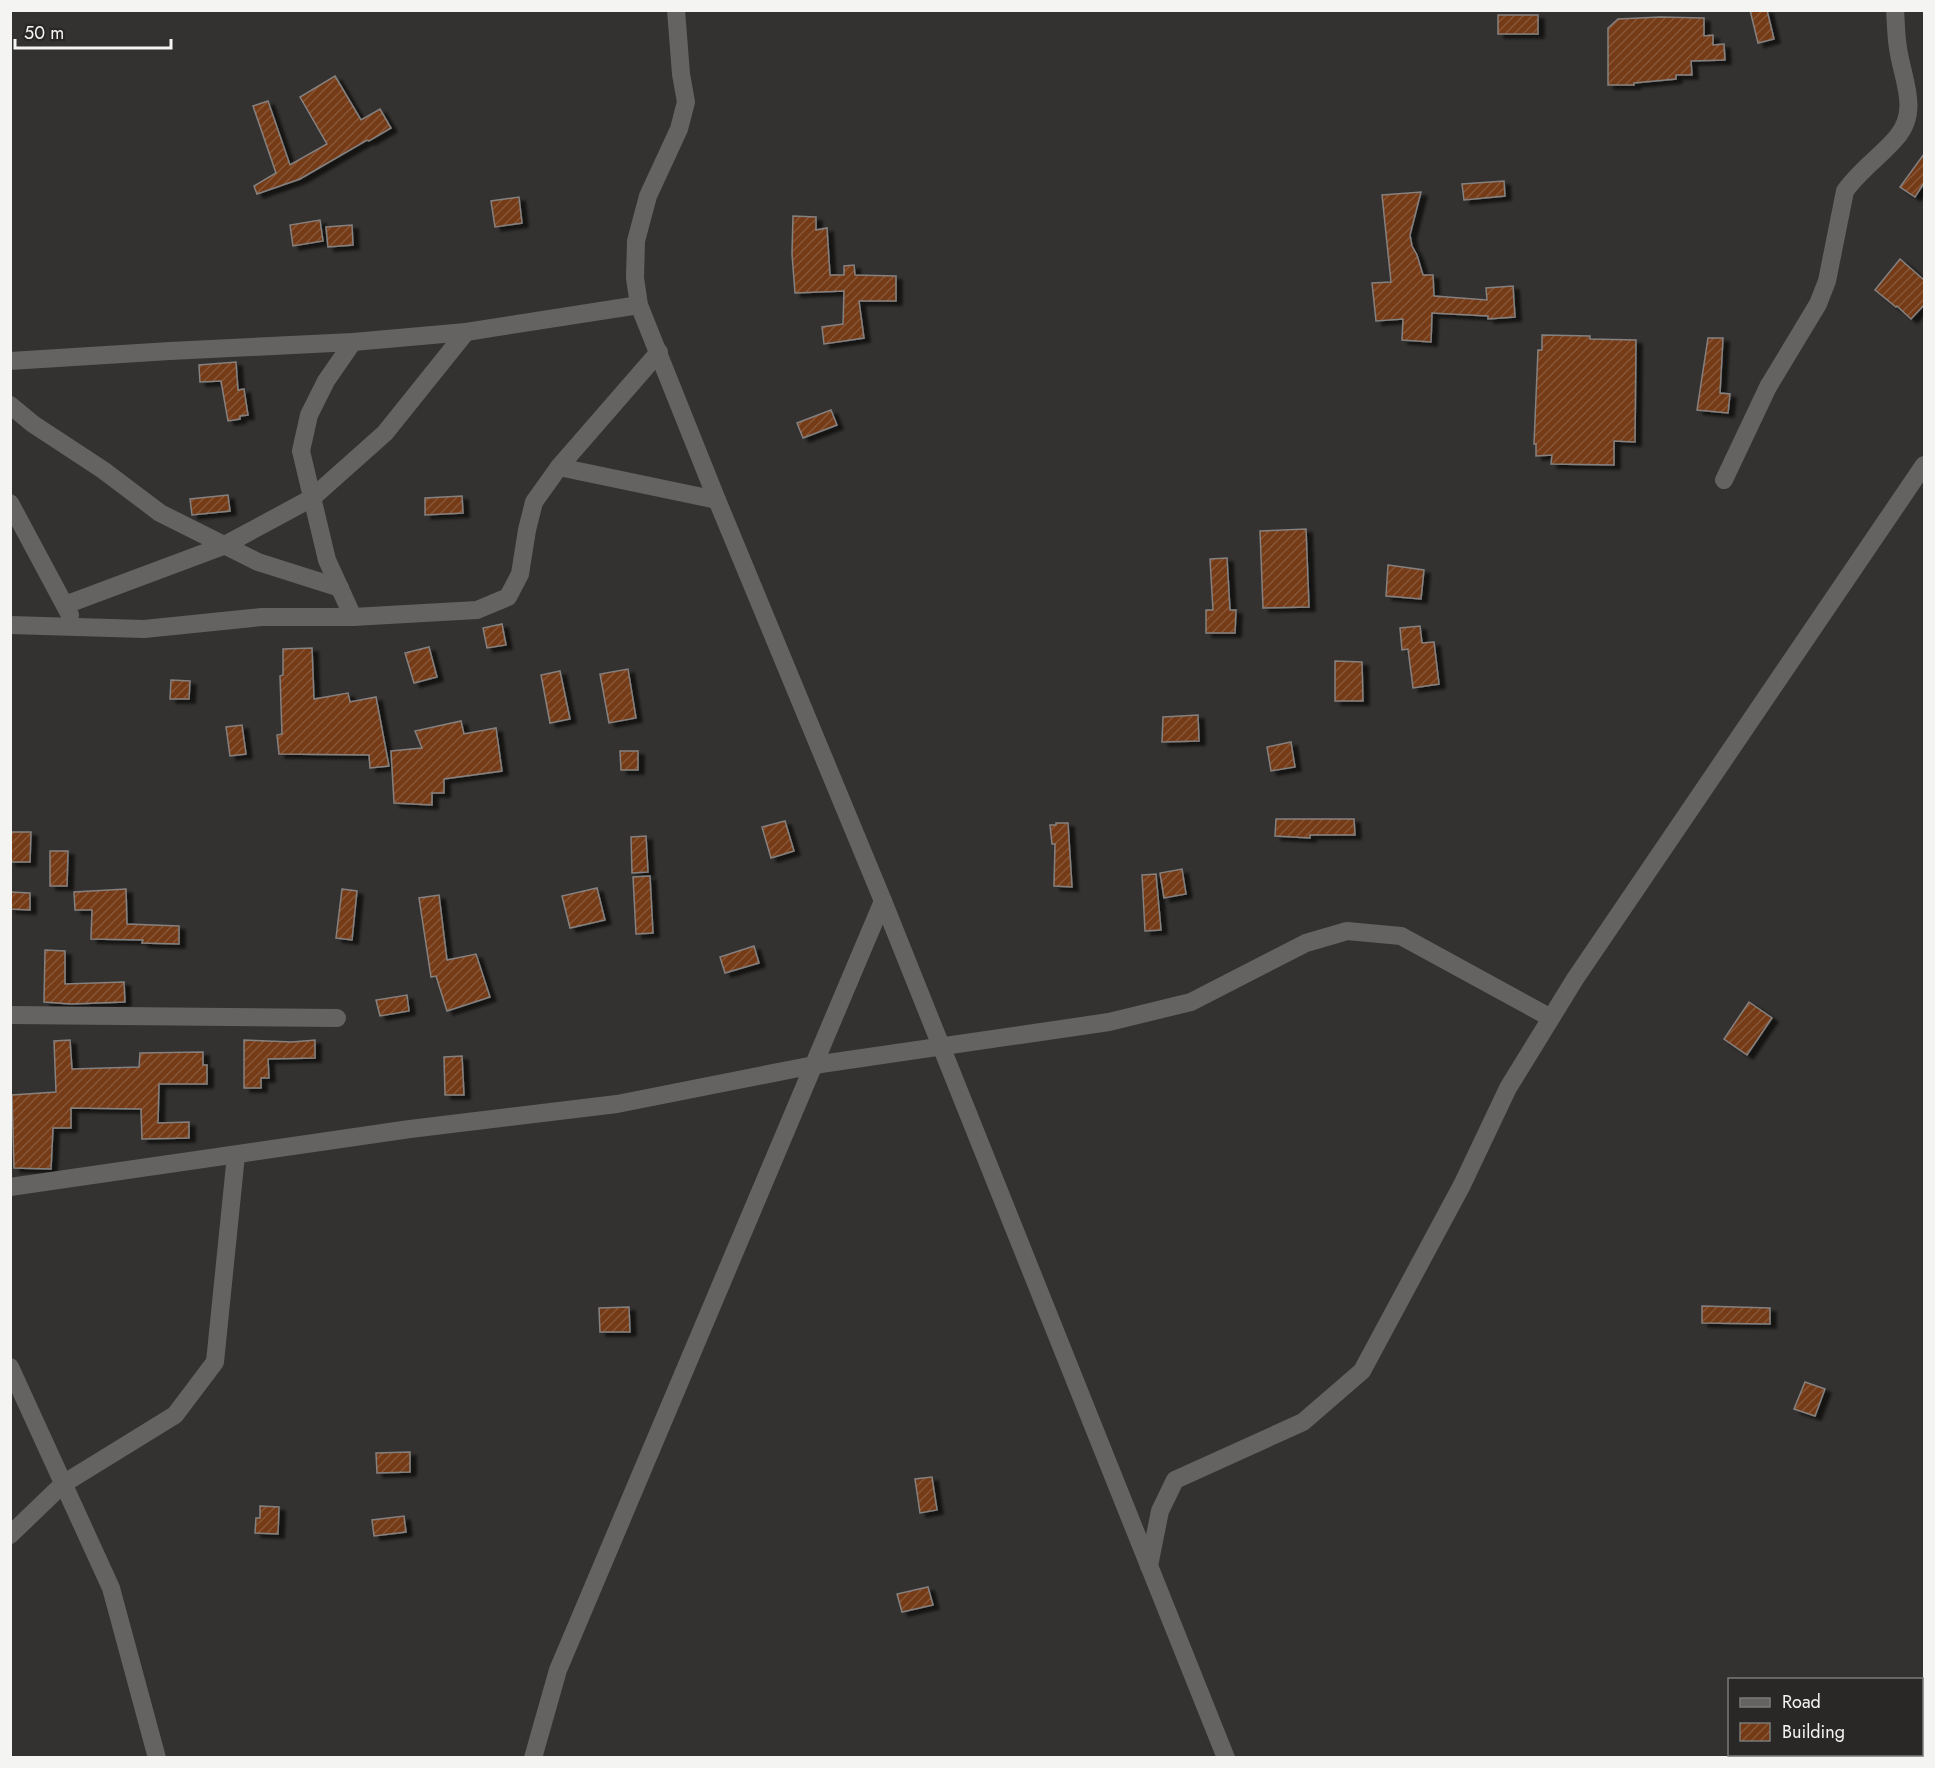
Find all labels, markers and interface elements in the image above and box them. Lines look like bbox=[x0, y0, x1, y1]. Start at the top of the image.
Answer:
scale bar bbox=[15, 12, 171, 50]
text: 50 m bbox=[24, 20, 64, 46]
legend bbox=[1728, 1678, 1923, 1756]
text: Road bbox=[1782, 1689, 1821, 1715]
text: Building bbox=[1782, 1719, 1845, 1745]

